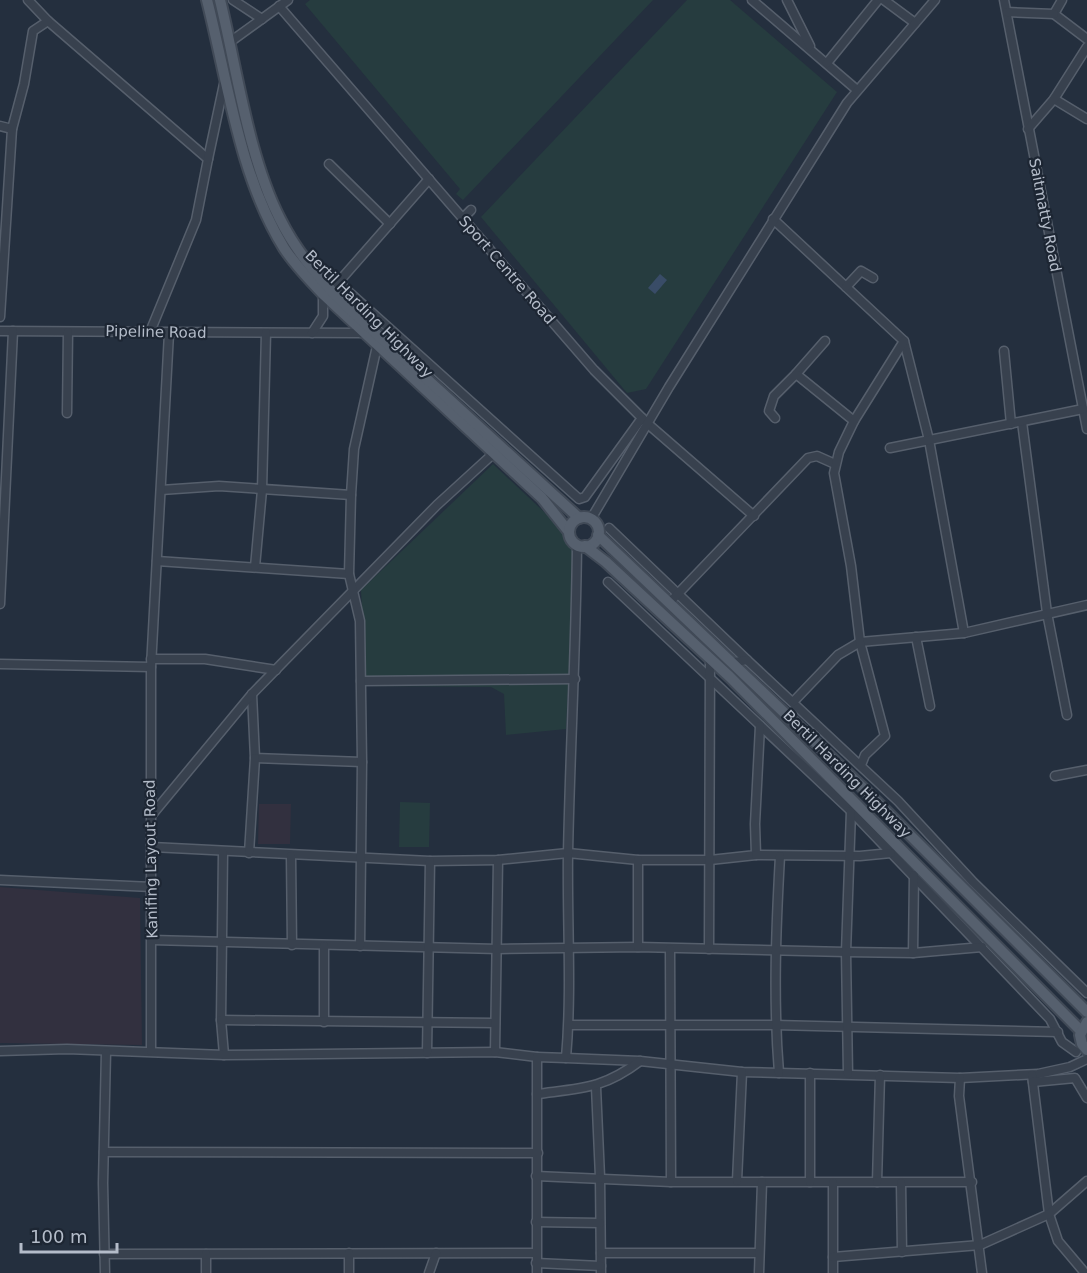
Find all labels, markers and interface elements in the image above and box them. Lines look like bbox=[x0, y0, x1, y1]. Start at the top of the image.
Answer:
street label: Saitmatty Road bbox=[1025, 157, 1065, 273]
street label: Sport Centre Road bbox=[455, 212, 559, 328]
street label: Bertil Harding Highway bbox=[301, 246, 437, 382]
street label: Pipeline Road bbox=[105, 322, 207, 342]
street label: Bertil Harding Highway bbox=[779, 706, 915, 842]
street label: Kanifing Layout Road bbox=[141, 779, 161, 939]
scale bar bbox=[21, 1216, 117, 1254]
text: 100 m bbox=[30, 1226, 88, 1247]

